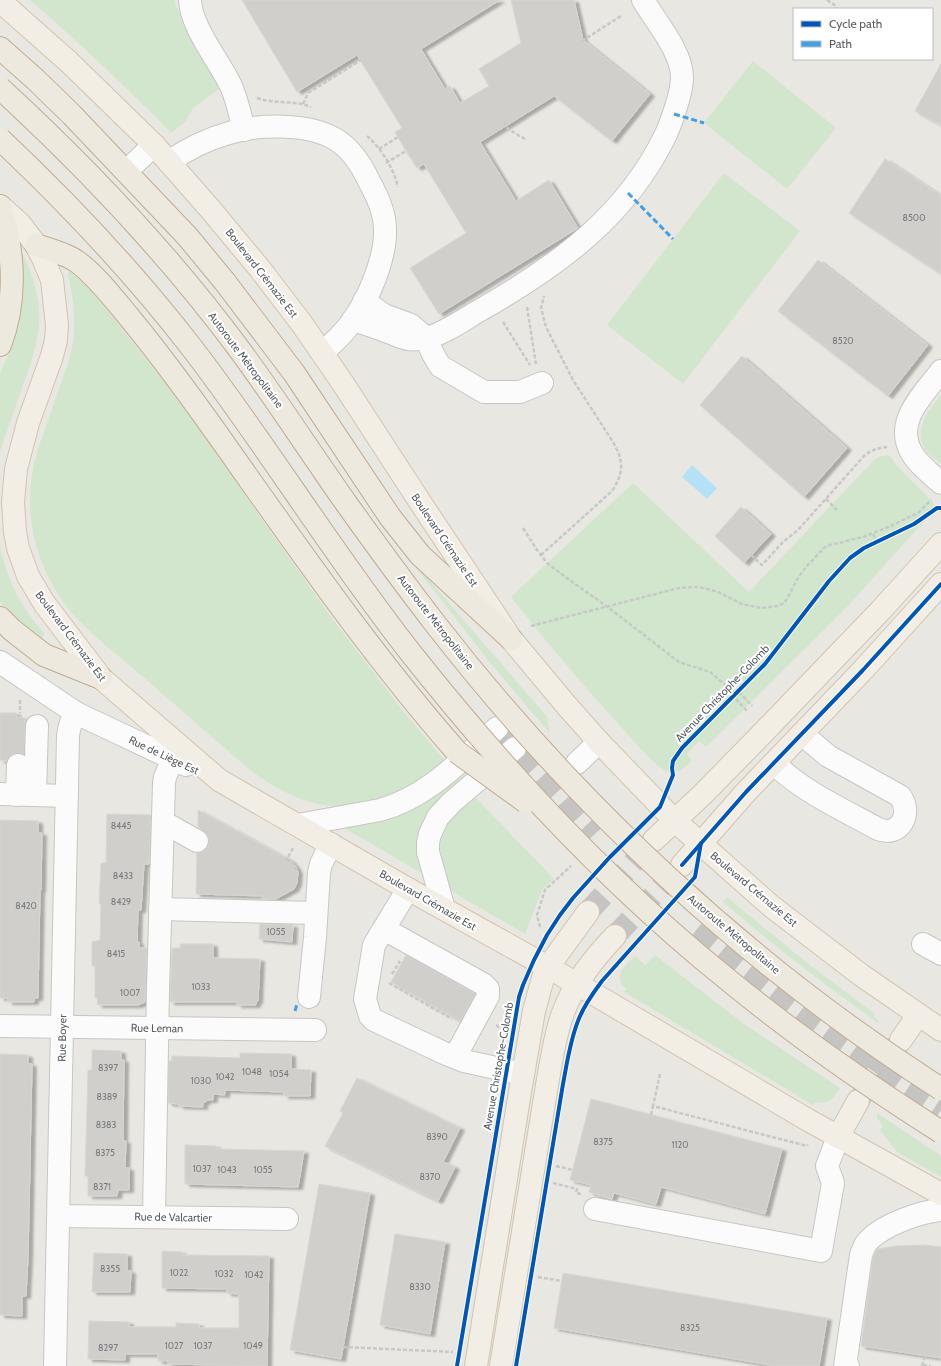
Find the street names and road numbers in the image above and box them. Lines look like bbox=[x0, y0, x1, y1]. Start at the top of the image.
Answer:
street label: Boulevard Crémazie Est bbox=[223, 226, 301, 321]
street label: Autoroute Métropolitaine bbox=[205, 309, 287, 411]
street label: Boulevard Crémazie Est bbox=[409, 491, 482, 590]
street label: Autoroute Métropolitaine bbox=[395, 572, 478, 673]
street label: Boulevard Crémazie Est bbox=[32, 588, 110, 684]
street label: Avenue Christophe-Colomb bbox=[672, 642, 772, 744]
street label: Rue de Liège Est bbox=[127, 733, 202, 778]
street label: Boulevard Crémazie Est bbox=[708, 848, 801, 930]
street label: Boulevard Crémazie Est bbox=[377, 867, 479, 934]
street label: Autoroute Métropolitaine bbox=[685, 891, 783, 977]
street label: Avenue Christophe-Colomb bbox=[480, 1001, 516, 1131]
street label: Rue Boyer bbox=[55, 1014, 69, 1062]
street label: Rue Leman bbox=[131, 1021, 183, 1035]
street label: Rue de Valcartier bbox=[134, 1209, 212, 1225]

